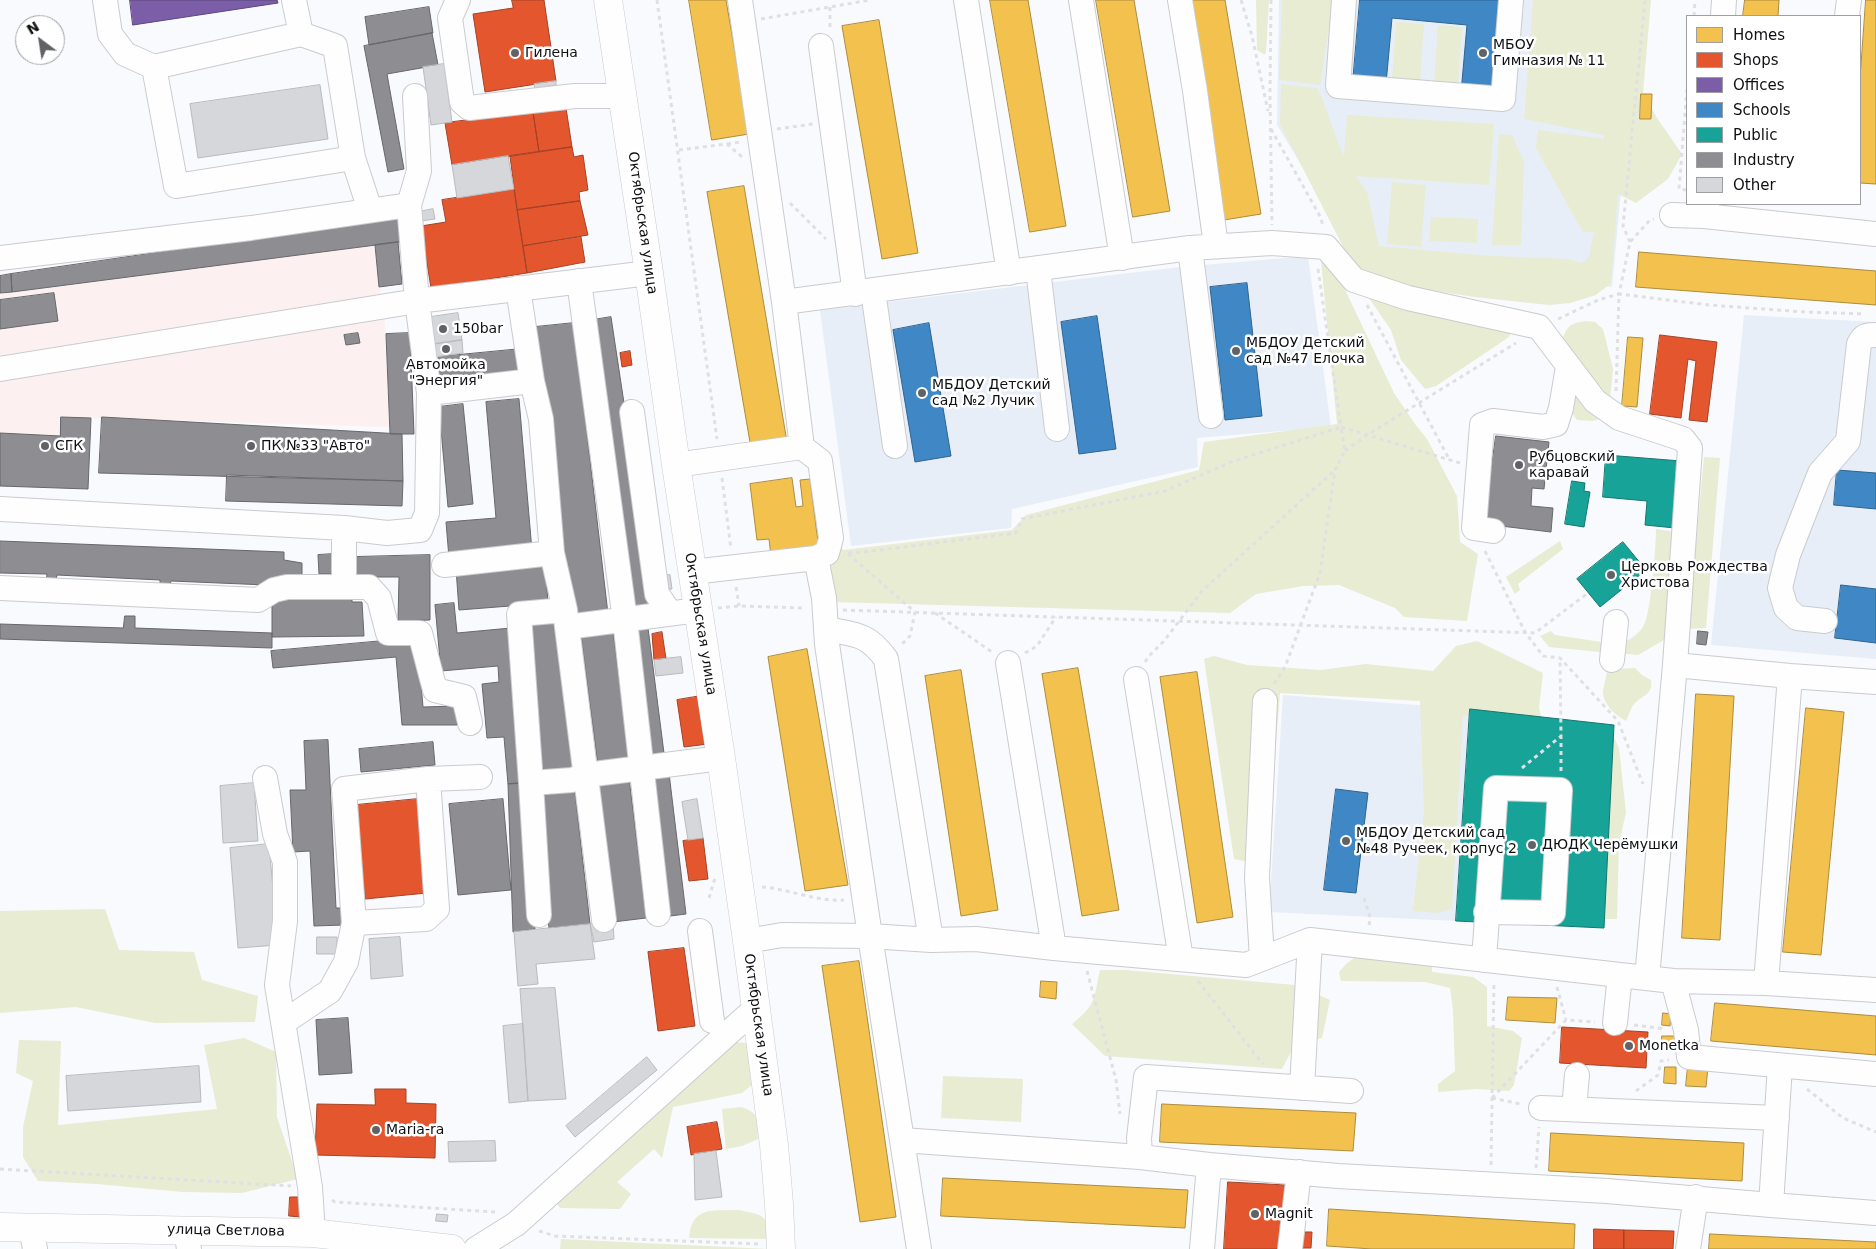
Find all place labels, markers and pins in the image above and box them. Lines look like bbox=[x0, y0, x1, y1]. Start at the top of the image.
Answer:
place label: МБОУ Гимназия № 11 bbox=[1493, 37, 1605, 70]
place label: Гилена bbox=[525, 45, 578, 61]
marker: Гилена bbox=[509, 47, 521, 59]
marker: МБОУ Гимназия № 11 bbox=[1477, 47, 1489, 59]
place label: 150bar bbox=[453, 321, 503, 337]
marker: 150bar bbox=[437, 323, 449, 335]
place label: МБДОУ Детский сад №47 Елочка bbox=[1246, 335, 1365, 368]
marker: Автомойка "Энергия" bbox=[440, 343, 452, 355]
marker: МБДОУ Детский сад №47 Елочка bbox=[1230, 345, 1242, 357]
place label: Автомойка "Энергия" bbox=[406, 357, 486, 390]
place label: МБДОУ Детский сад №2 Лучик bbox=[932, 377, 1051, 410]
marker: МБДОУ Детский сад №2 Лучик bbox=[916, 387, 928, 399]
place label: СГК bbox=[55, 438, 83, 454]
place label: ПК №33 "Авто" bbox=[261, 438, 370, 454]
marker: СГК bbox=[39, 440, 51, 452]
marker: ПК №33 "Авто" bbox=[245, 440, 257, 452]
place label: Рубцовский каравай bbox=[1529, 449, 1615, 482]
marker: Рубцовский каравай bbox=[1513, 459, 1525, 471]
place label: Церковь Рождества Христова bbox=[1621, 559, 1768, 592]
marker: Церковь Рождества Христова bbox=[1605, 569, 1617, 581]
place label: МБДОУ Детский сад №48 Ручеек, корпус 2 bbox=[1356, 825, 1517, 858]
marker: МБДОУ Детский сад №48 Ручеек, корпус 2 bbox=[1340, 835, 1352, 847]
place label: ДЮДК Черёмушки bbox=[1542, 837, 1678, 853]
marker: ДЮДК Черёмушки bbox=[1526, 839, 1538, 851]
place label: Monetka bbox=[1639, 1038, 1699, 1054]
marker: Monetka bbox=[1623, 1040, 1635, 1052]
place label: Maria-ra bbox=[386, 1122, 444, 1138]
marker: Maria-ra bbox=[370, 1124, 382, 1136]
place label: Magnit bbox=[1265, 1206, 1313, 1222]
marker: Magnit bbox=[1249, 1208, 1261, 1220]

